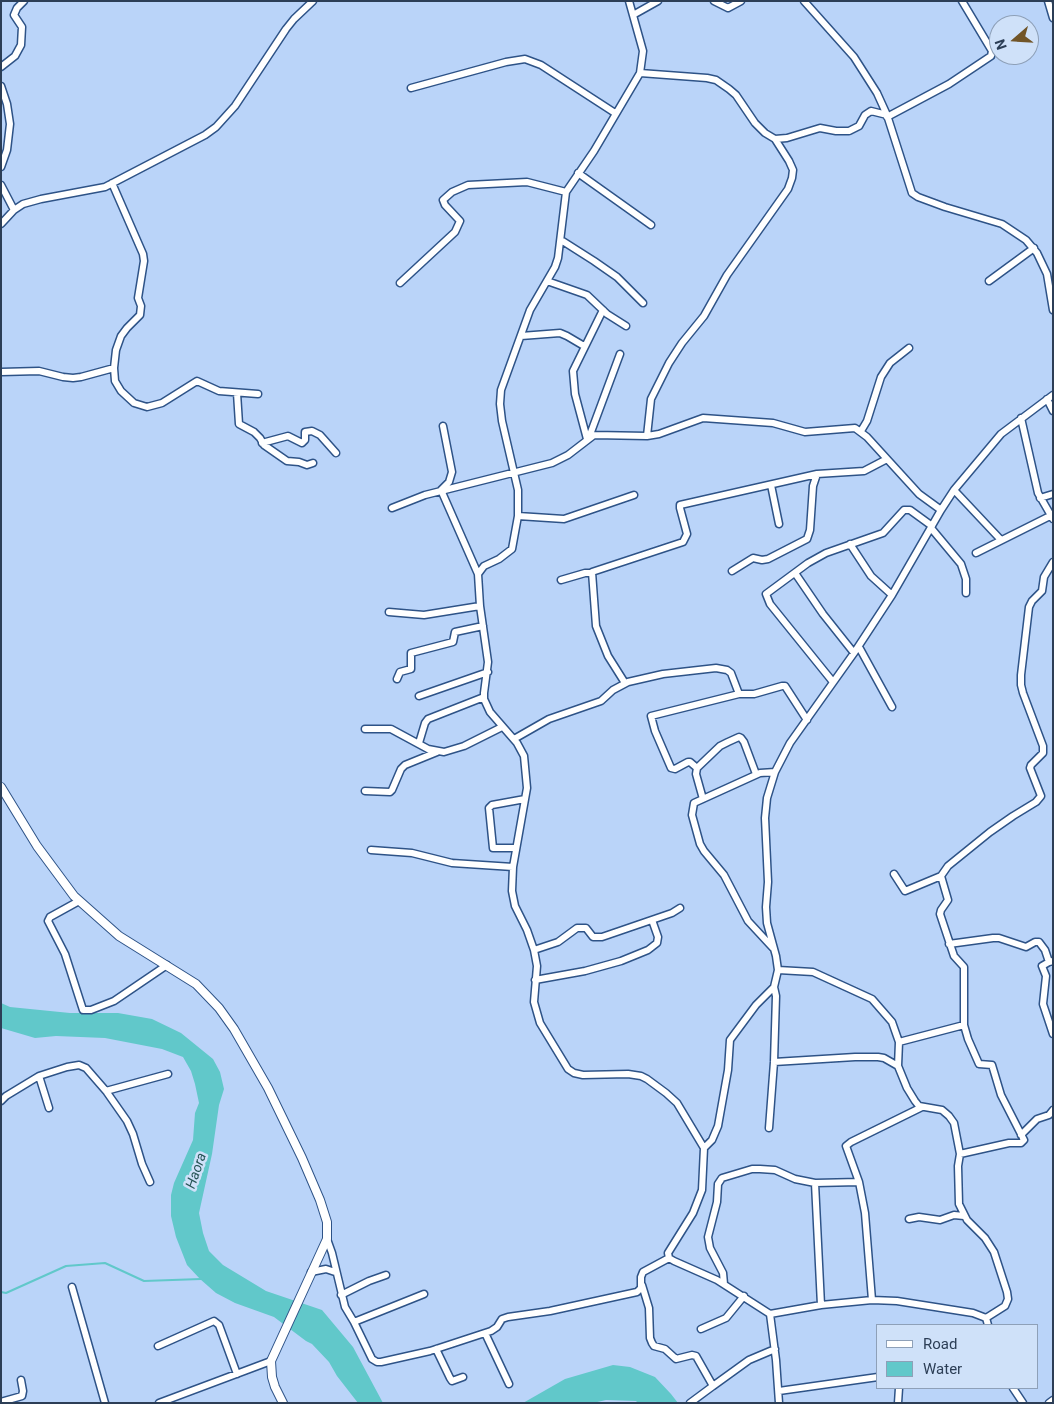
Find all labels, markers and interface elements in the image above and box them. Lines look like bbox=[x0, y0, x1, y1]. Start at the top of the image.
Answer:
north arrow bbox=[989, 15, 1039, 65]
text: N bbox=[992, 37, 1010, 52]
water label: Haora bbox=[183, 1151, 211, 1191]
legend bbox=[876, 1324, 1039, 1389]
text: Road bbox=[923, 1335, 957, 1353]
text: Water bbox=[923, 1360, 962, 1378]

